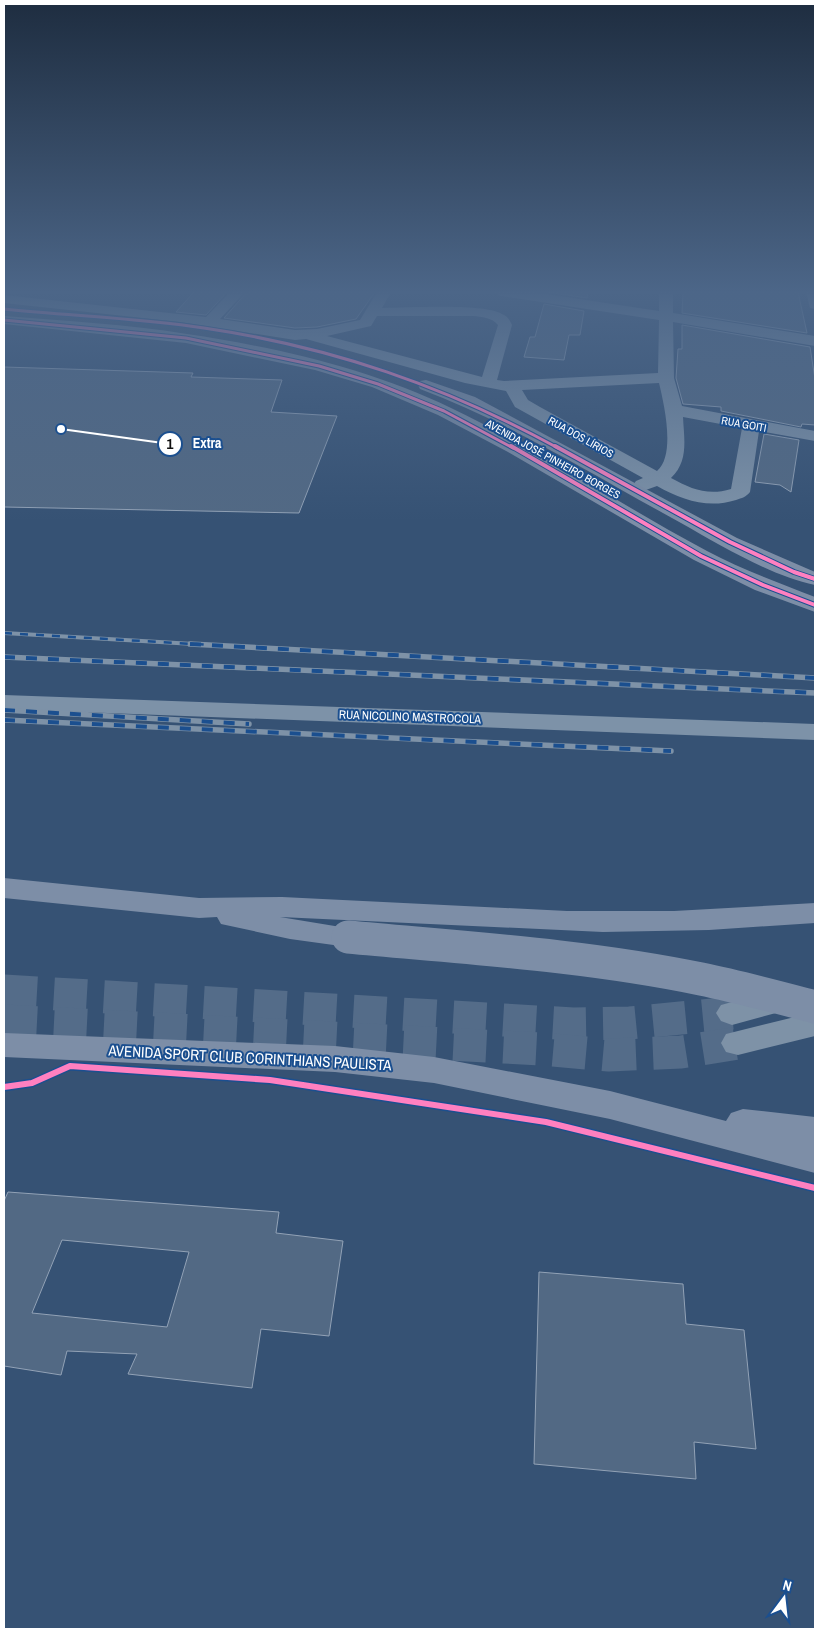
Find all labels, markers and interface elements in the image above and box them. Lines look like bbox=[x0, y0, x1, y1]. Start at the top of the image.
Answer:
street label: RUA DOS LÍRIOS bbox=[546, 413, 616, 461]
street label: RUA GOITI bbox=[720, 413, 768, 435]
street label: AVENIDA JOSÉ PINHEIRO BORGES bbox=[482, 416, 623, 502]
callout: Extra bbox=[158, 429, 232, 458]
text: 1 bbox=[167, 433, 174, 454]
text: Extra bbox=[193, 434, 222, 452]
street label: RUA NICOLINO MASTROCOLA bbox=[339, 707, 482, 727]
street label: AVENIDA SPORT CLUB CORINTHIANS PAULISTA bbox=[107, 1040, 393, 1075]
north arrow bbox=[759, 1573, 809, 1623]
text: N bbox=[781, 1576, 794, 1595]

